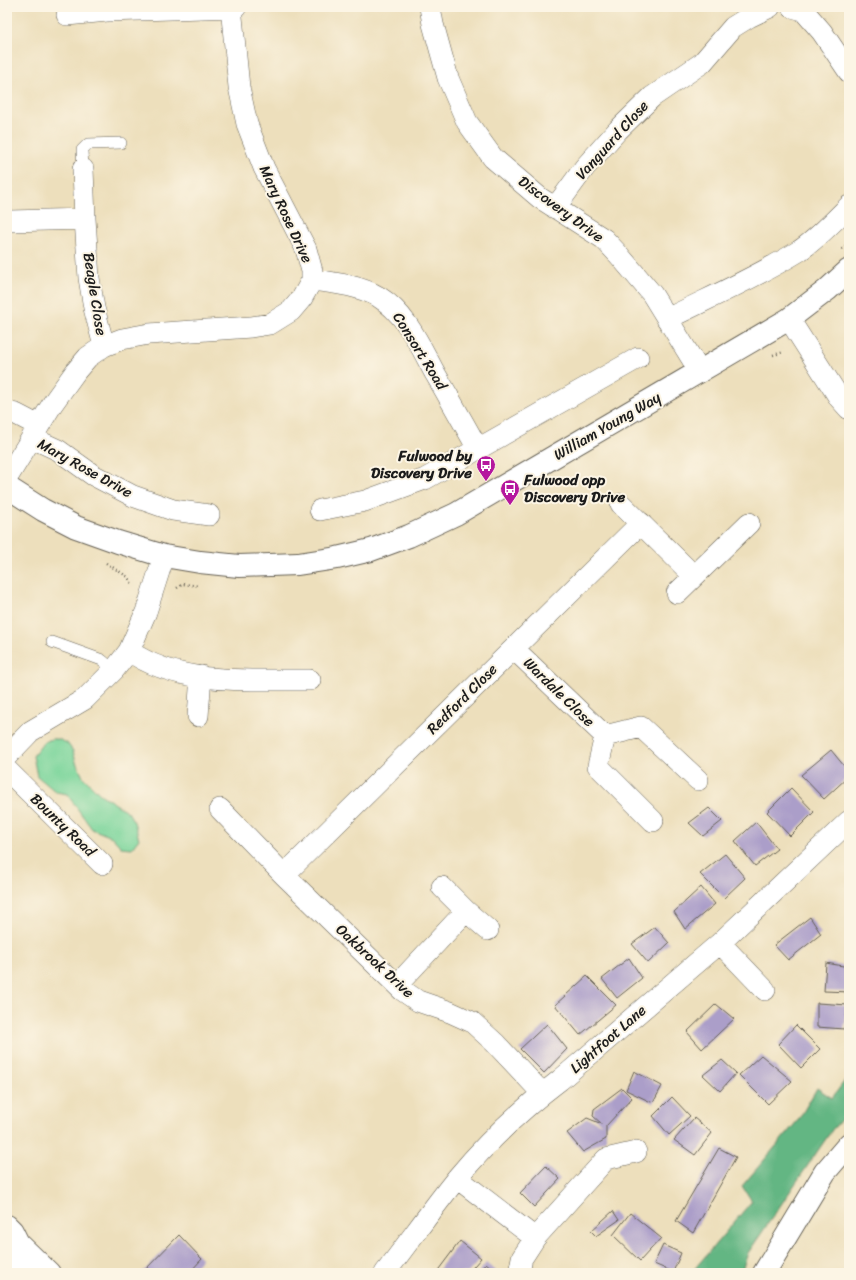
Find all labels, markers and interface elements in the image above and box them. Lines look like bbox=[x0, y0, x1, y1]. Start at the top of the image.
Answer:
street label: Vanguard Close bbox=[569, 94, 655, 186]
street label: Mary Rose Drive bbox=[252, 161, 320, 268]
street label: Discovery Drive bbox=[512, 169, 610, 249]
street label: Beagle Close bbox=[76, 251, 114, 338]
street label: Consort Road bbox=[386, 307, 455, 396]
street label: William Young Way bbox=[548, 385, 666, 467]
street label: Mary Rose Drive bbox=[33, 431, 138, 505]
place label: Fulwood by Discovery Drive bbox=[371, 443, 473, 486]
bus stop icon: Fulwood by Discovery Drive bbox=[475, 454, 497, 482]
place label: Fulwood opp Discovery Drive bbox=[523, 467, 625, 510]
bus stop icon: Fulwood opp Discovery Drive bbox=[499, 478, 521, 506]
street label: Wardale Close bbox=[517, 651, 601, 733]
street label: Redford Close bbox=[420, 657, 504, 741]
street label: Bounty Road bbox=[24, 787, 103, 864]
street label: Oakbrook Drive bbox=[329, 917, 421, 1005]
street label: Lightfoot Lane bbox=[564, 998, 653, 1080]

